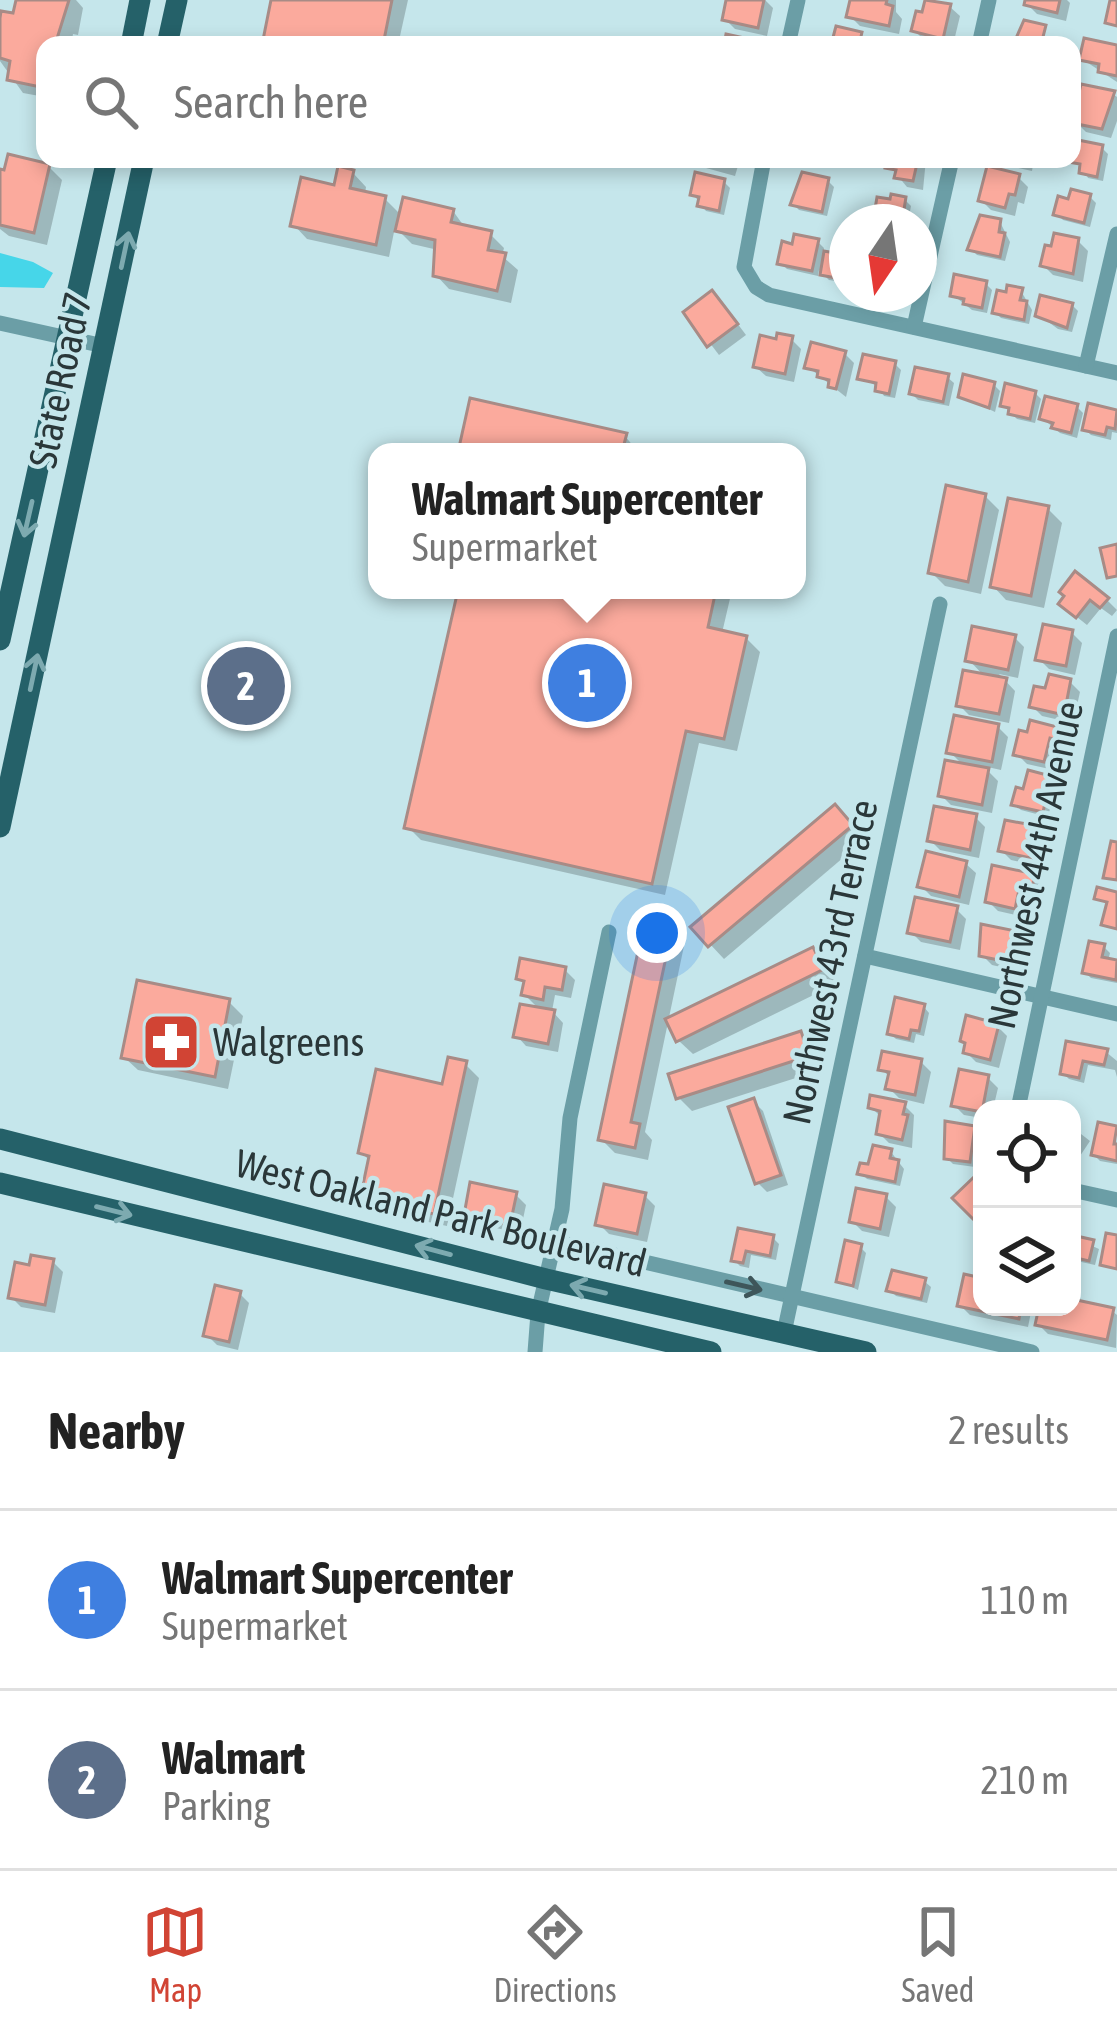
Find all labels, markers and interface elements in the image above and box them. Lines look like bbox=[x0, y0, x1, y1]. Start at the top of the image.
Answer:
search box bbox=[36, 36, 1081, 168]
icon: search bbox=[78, 69, 144, 135]
text: Search here bbox=[174, 76, 368, 128]
north arrow bbox=[829, 204, 937, 312]
one-way arrow bbox=[114, 231, 137, 269]
street label: State Road 7 bbox=[20, 288, 100, 472]
popup bbox=[368, 443, 806, 599]
text: Walmart Supercenter bbox=[412, 473, 762, 525]
one-way arrow bbox=[15, 500, 38, 538]
text: Supermarket bbox=[412, 525, 598, 569]
pin: 1 bbox=[548, 638, 626, 728]
pin: 2 bbox=[207, 641, 285, 731]
one-way arrow bbox=[23, 654, 46, 692]
street label: Northwest 44th Avenue bbox=[979, 697, 1091, 1033]
street label: Northwest 43rd Terrace bbox=[774, 796, 886, 1128]
your location bbox=[627, 903, 687, 963]
pharmacy icon: Walgreens bbox=[140, 1011, 202, 1073]
place label: Walgreens bbox=[213, 1020, 364, 1064]
map controls bbox=[973, 1100, 1081, 1316]
button: locate bbox=[973, 1100, 1081, 1208]
street label: West Oakland Park Boulevard bbox=[231, 1141, 651, 1285]
one-way arrow bbox=[94, 1201, 132, 1223]
button: layers bbox=[973, 1208, 1081, 1316]
one-way arrow bbox=[415, 1238, 453, 1260]
one-way arrow bbox=[569, 1276, 607, 1299]
one-way arrow bbox=[724, 1276, 762, 1298]
text: Nearby bbox=[48, 1401, 185, 1460]
text: 2 results bbox=[948, 1408, 1069, 1452]
text: Walmart Supercenter bbox=[162, 1552, 512, 1604]
text: 1 bbox=[78, 1578, 96, 1622]
text: 110 m bbox=[981, 1578, 1069, 1622]
text: Supermarket bbox=[162, 1604, 348, 1648]
text: Walmart bbox=[162, 1732, 305, 1784]
text: 2 bbox=[78, 1758, 96, 1802]
text: 210 m bbox=[981, 1758, 1069, 1802]
text: Parking bbox=[162, 1784, 271, 1828]
tab: Map bbox=[142, 1899, 208, 2009]
tab: Directions bbox=[493, 1899, 617, 2009]
tab: Saved bbox=[902, 1899, 974, 2009]

